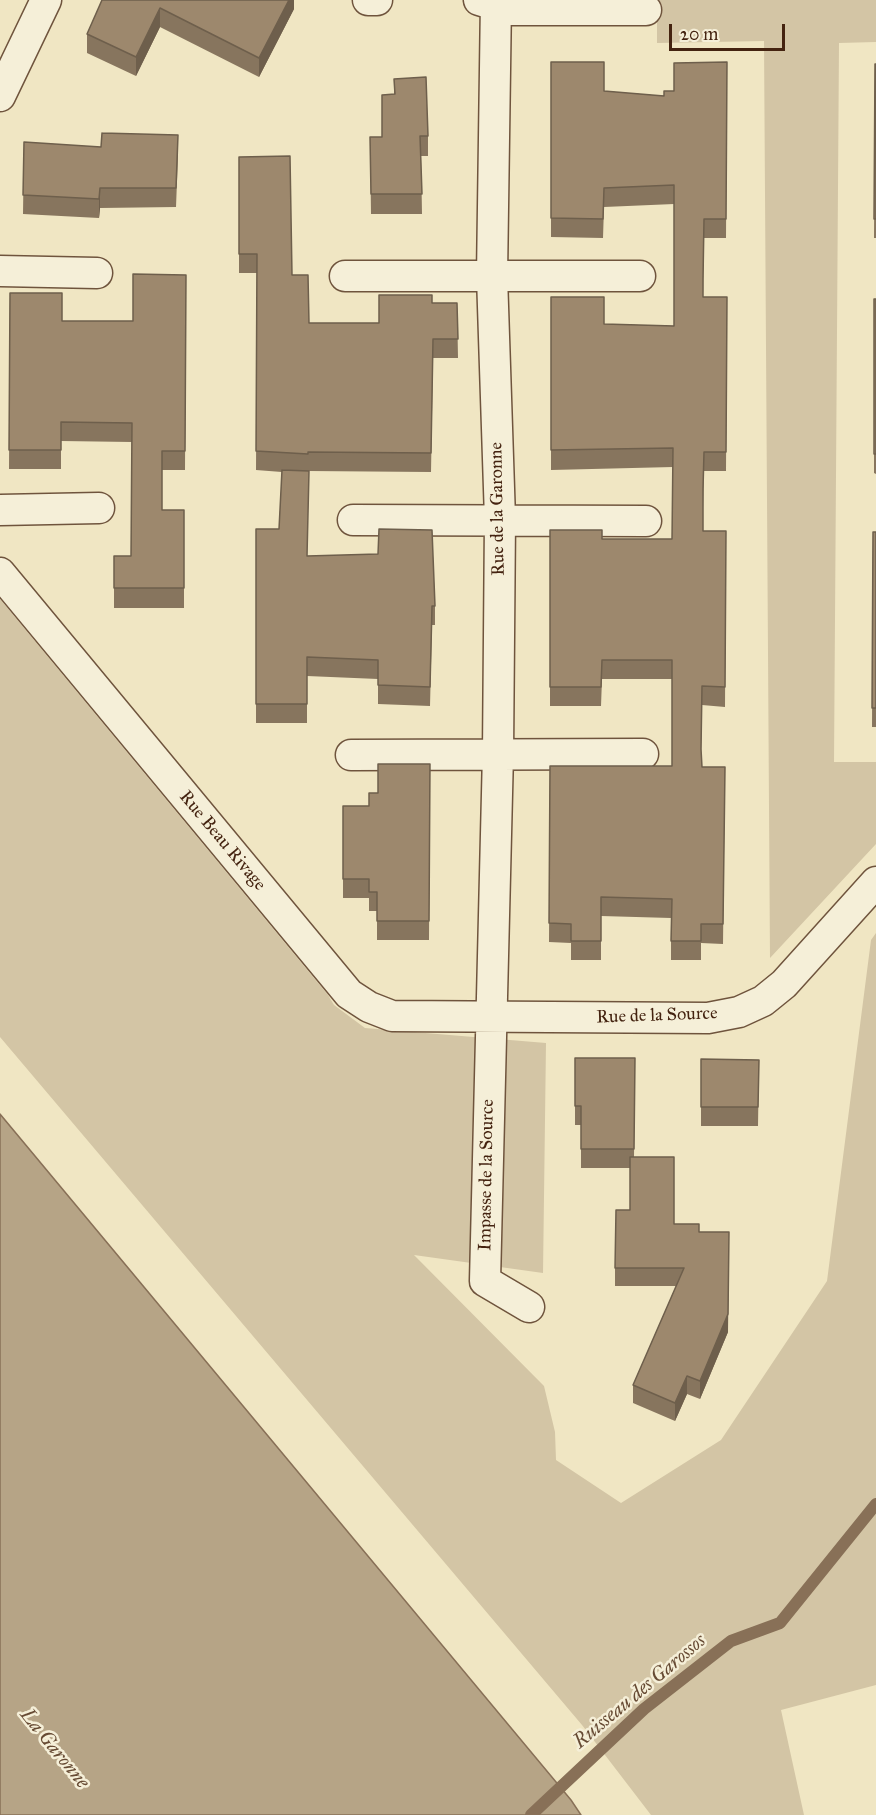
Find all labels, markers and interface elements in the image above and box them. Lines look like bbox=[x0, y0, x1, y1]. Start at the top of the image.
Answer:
scale bar bbox=[672, 12, 788, 50]
text: 20 m bbox=[680, 23, 718, 45]
street label: Rue de la Garonne bbox=[486, 442, 510, 576]
street label: Rue Beau Rivage bbox=[174, 787, 270, 895]
street label: Rue de la Source bbox=[596, 1003, 718, 1029]
street label: Impasse de la Source bbox=[475, 1099, 499, 1251]
water label: Ruisseau des Garossos bbox=[569, 1630, 711, 1754]
water label: La Garonne bbox=[14, 1704, 94, 1794]

